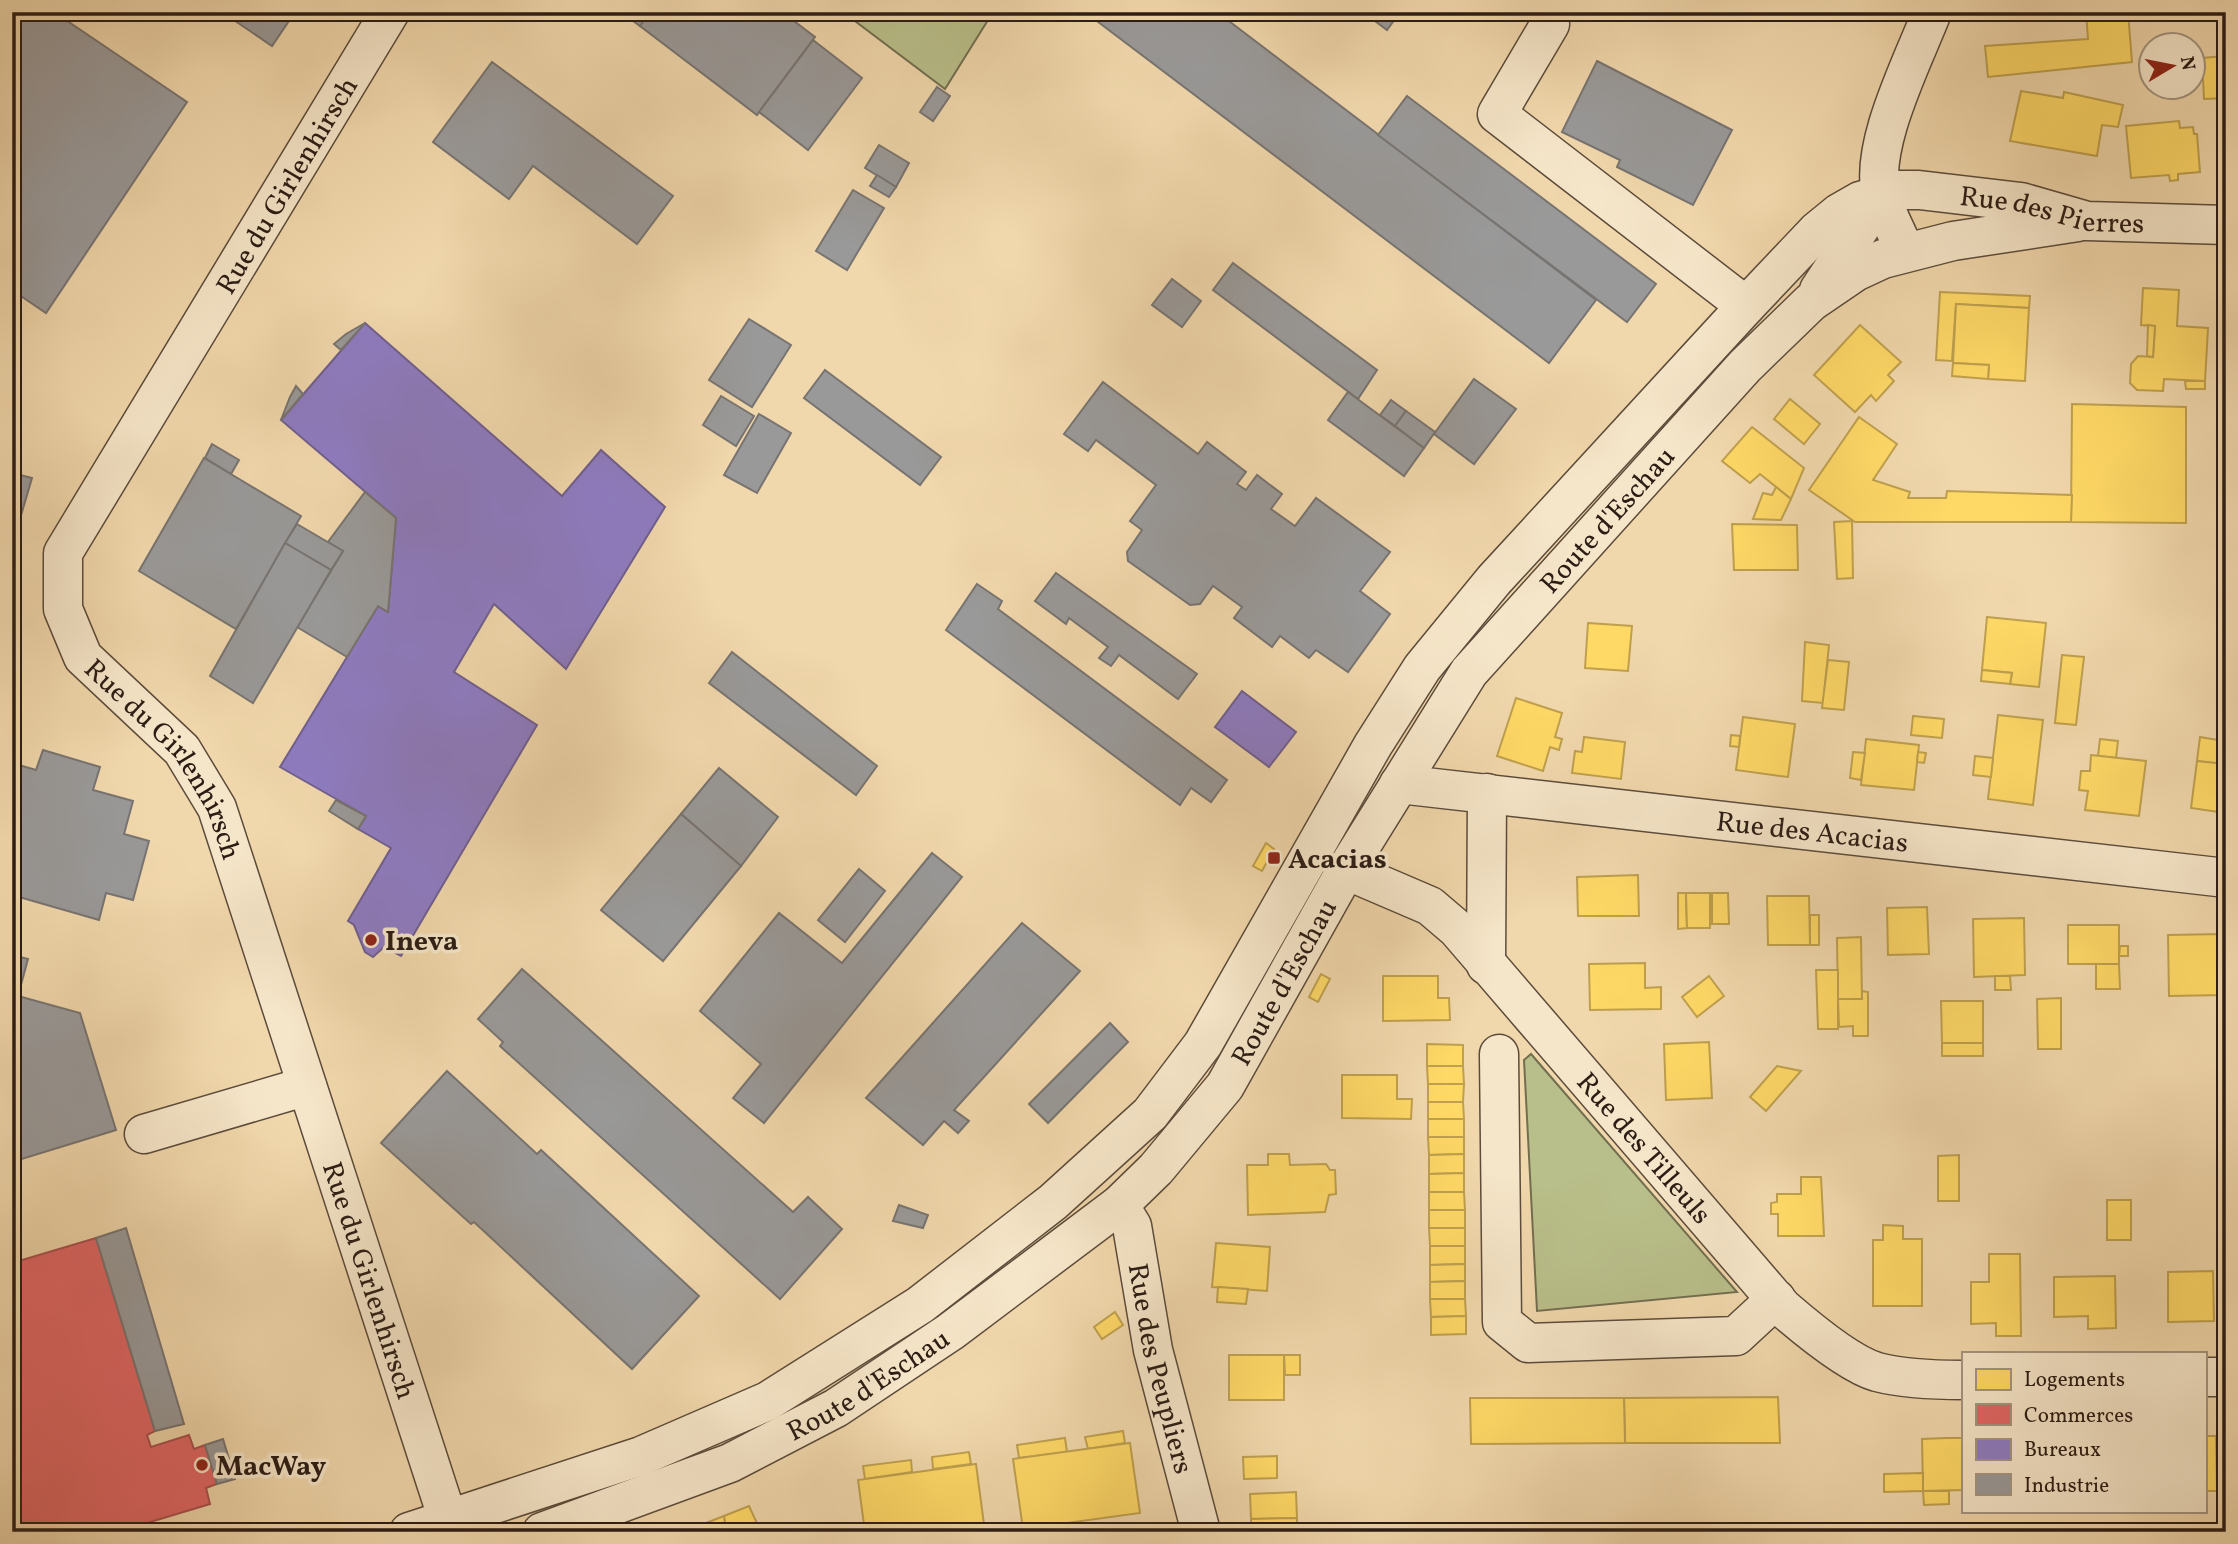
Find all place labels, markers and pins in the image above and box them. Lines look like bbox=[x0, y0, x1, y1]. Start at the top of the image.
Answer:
place label: Acacias bbox=[1288, 841, 1387, 880]
marker: Acacias bbox=[1266, 850, 1282, 866]
place label: Ineva bbox=[385, 923, 458, 962]
marker: Ineva bbox=[363, 932, 379, 948]
place label: MacWay bbox=[216, 1448, 327, 1487]
marker: MacWay bbox=[194, 1457, 210, 1473]

